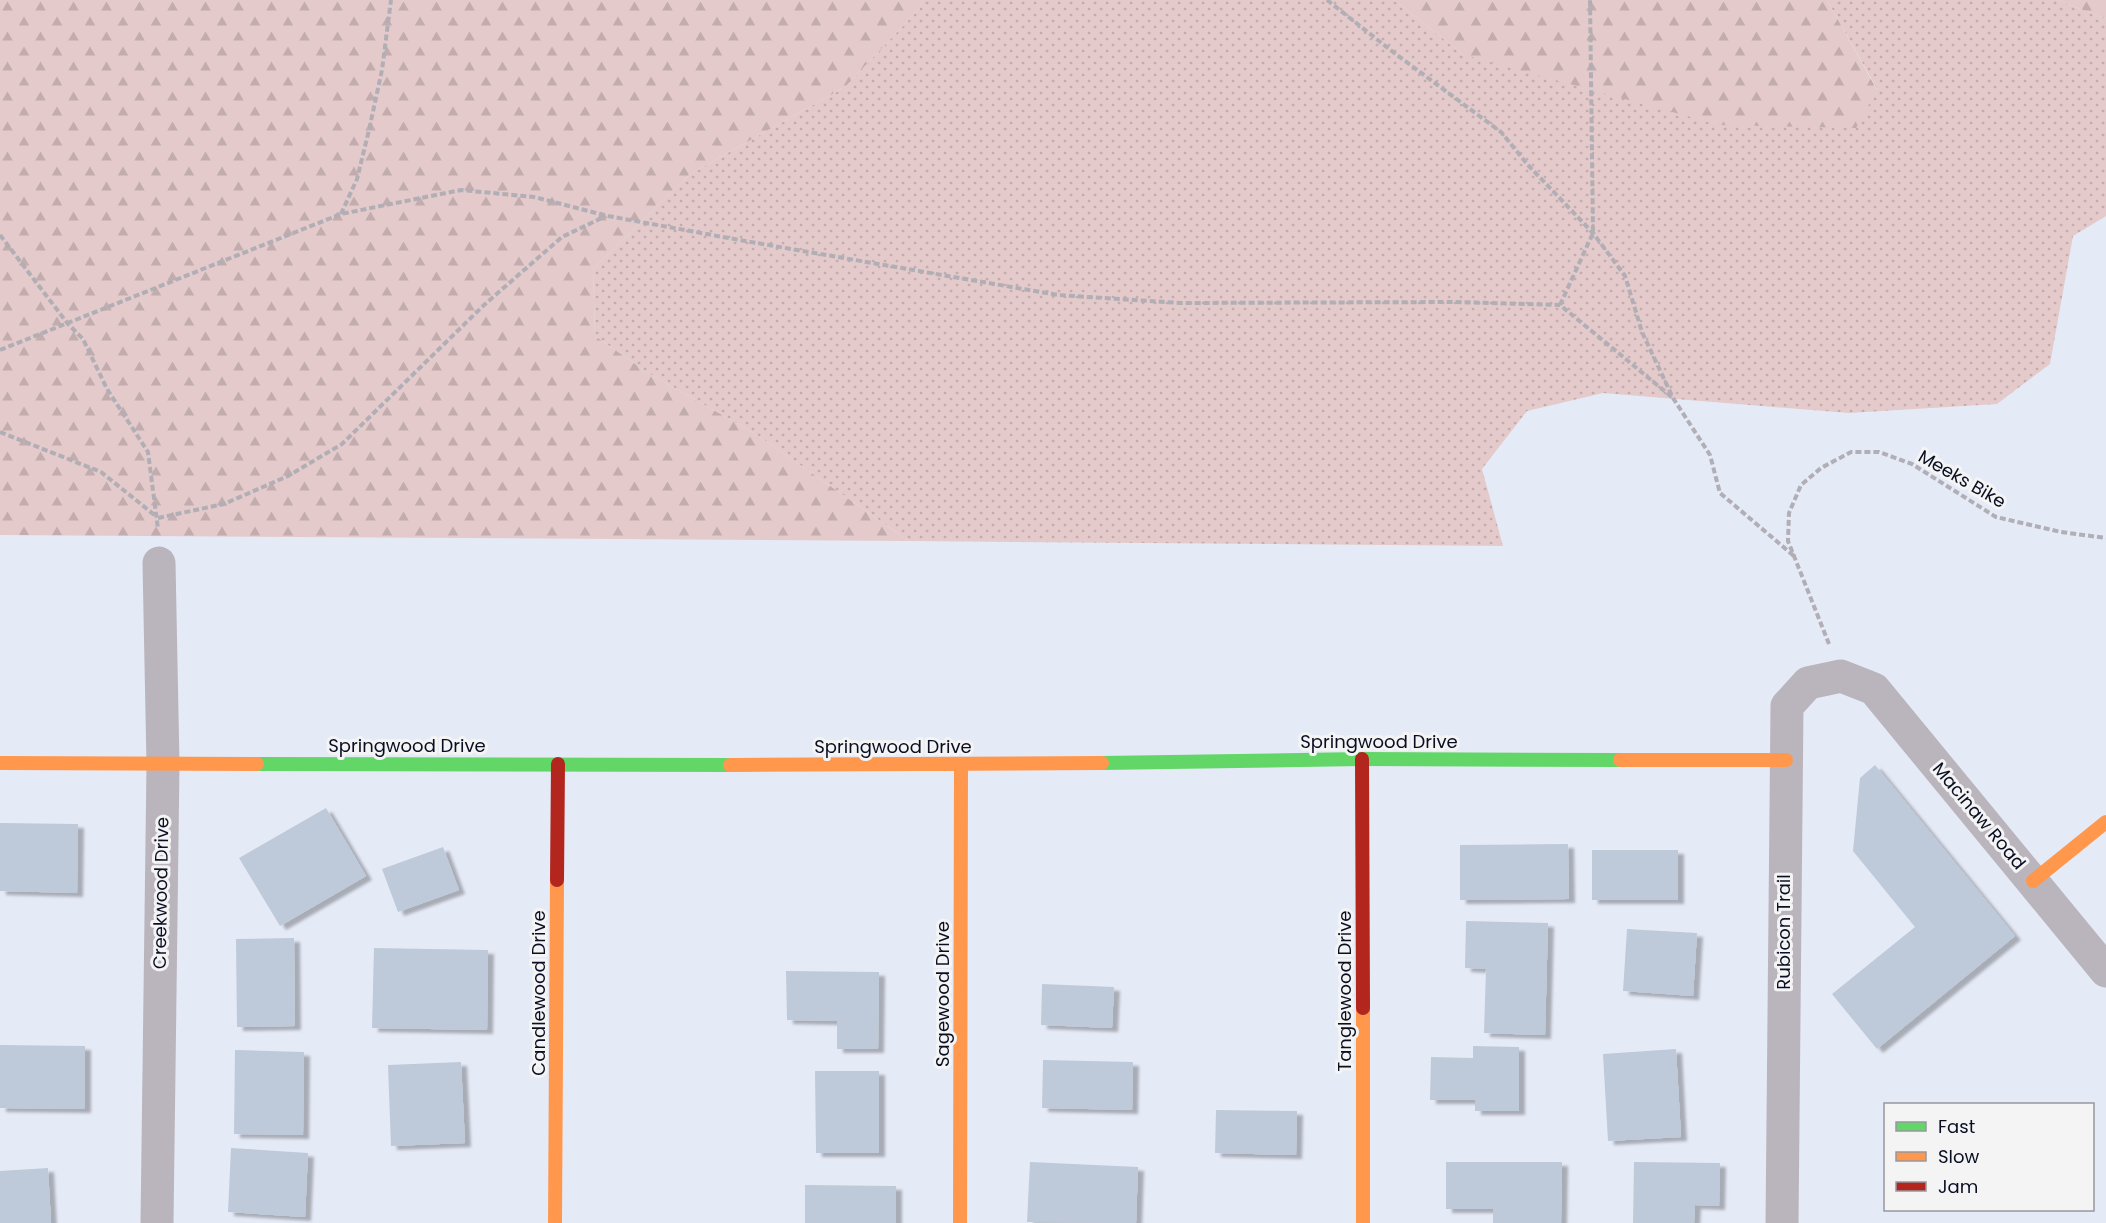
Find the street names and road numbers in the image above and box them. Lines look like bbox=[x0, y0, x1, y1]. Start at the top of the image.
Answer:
street label: Meeks Bike bbox=[1914, 443, 2011, 514]
street label: Springwood Drive bbox=[1300, 729, 1458, 754]
street label: Springwood Drive bbox=[328, 733, 486, 758]
street label: Springwood Drive bbox=[814, 734, 972, 759]
street label: Macinaw Road bbox=[1927, 757, 2032, 875]
street label: Creekwood Drive bbox=[147, 817, 174, 969]
street label: Rubicon Trail bbox=[1771, 874, 1796, 990]
street label: Candlewood Drive bbox=[526, 910, 551, 1076]
street label: Tanglewood Drive bbox=[1332, 910, 1357, 1072]
street label: Sagewood Drive bbox=[930, 921, 955, 1067]

